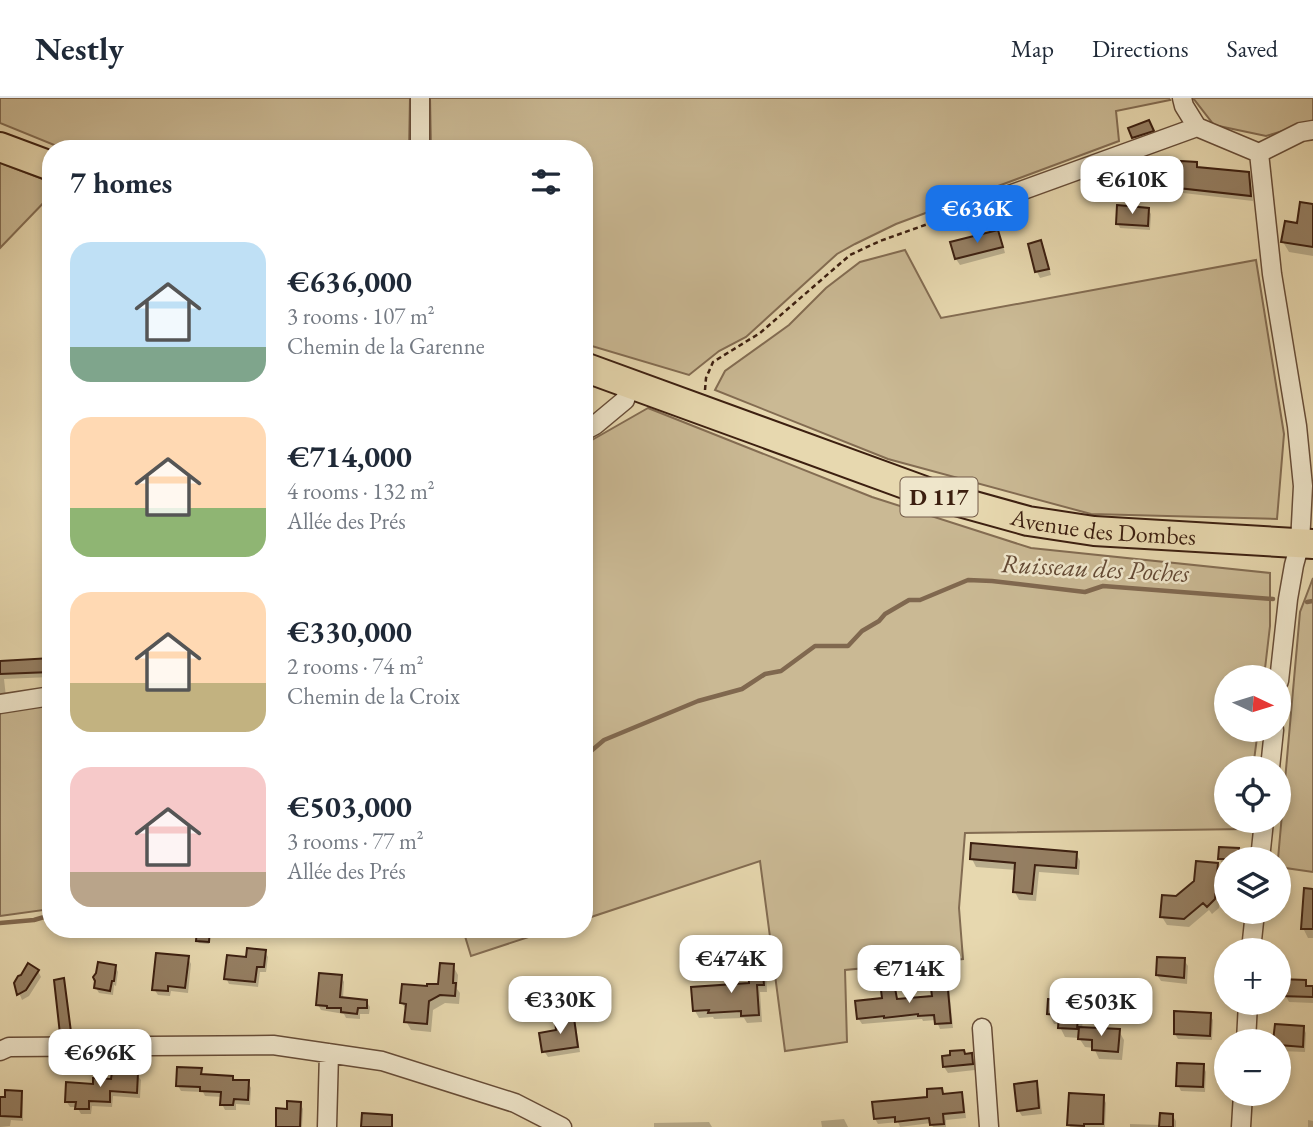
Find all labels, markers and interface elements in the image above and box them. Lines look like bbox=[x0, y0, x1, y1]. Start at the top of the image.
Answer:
text: Nestly bbox=[35, 27, 124, 70]
text: Map bbox=[1011, 33, 1054, 64]
text: Directions bbox=[1092, 33, 1189, 64]
text: Saved bbox=[1227, 33, 1278, 64]
pin: €610K bbox=[1083, 156, 1181, 216]
text: 7 homes bbox=[70, 163, 172, 202]
icon: filters bbox=[527, 163, 565, 201]
text: €610K bbox=[1096, 164, 1168, 194]
pin: €636K bbox=[928, 186, 1026, 245]
text: €636K bbox=[941, 193, 1013, 223]
text: €636,000 bbox=[287, 262, 412, 301]
icon: home bbox=[126, 270, 210, 354]
text: 3 rooms · 107 m² bbox=[287, 301, 435, 331]
text: Chemin de la Garenne bbox=[287, 331, 485, 361]
text: €714,000 bbox=[287, 437, 412, 476]
icon: home bbox=[126, 445, 210, 529]
text: 4 rooms · 132 m² bbox=[287, 476, 435, 506]
road number: D 117 bbox=[900, 478, 978, 516]
street label: Avenue des Dombes bbox=[1006, 501, 1197, 552]
text: Allée des Prés bbox=[287, 506, 406, 536]
water label: Ruisseau des Poches bbox=[1000, 546, 1191, 590]
text: €330,000 bbox=[287, 612, 412, 651]
icon: home bbox=[126, 620, 210, 704]
text: 2 rooms · 74 m² bbox=[287, 651, 424, 681]
north arrow bbox=[1214, 665, 1292, 742]
map controls bbox=[1214, 665, 1291, 1106]
text: Chemin de la Croix bbox=[287, 681, 460, 711]
button: locate bbox=[1214, 756, 1291, 833]
text: €503,000 bbox=[287, 787, 412, 826]
icon: home bbox=[126, 795, 210, 879]
text: 3 rooms · 77 m² bbox=[287, 826, 424, 856]
button: layers bbox=[1214, 847, 1291, 924]
text: Allée des Prés bbox=[287, 856, 406, 886]
pin: €474K bbox=[682, 936, 780, 995]
button: + bbox=[1214, 938, 1291, 1015]
text: €474K bbox=[695, 943, 767, 973]
pin: €714K bbox=[860, 946, 958, 1005]
text: €714K bbox=[873, 953, 945, 983]
pin: €330K bbox=[511, 976, 609, 1036]
pin: €503K bbox=[1052, 978, 1150, 1038]
text: €330K bbox=[524, 984, 596, 1014]
text: €503K bbox=[1065, 986, 1137, 1016]
button: − bbox=[1214, 1029, 1291, 1106]
pin: €696K bbox=[51, 1030, 149, 1089]
text: €696K bbox=[64, 1037, 136, 1067]

